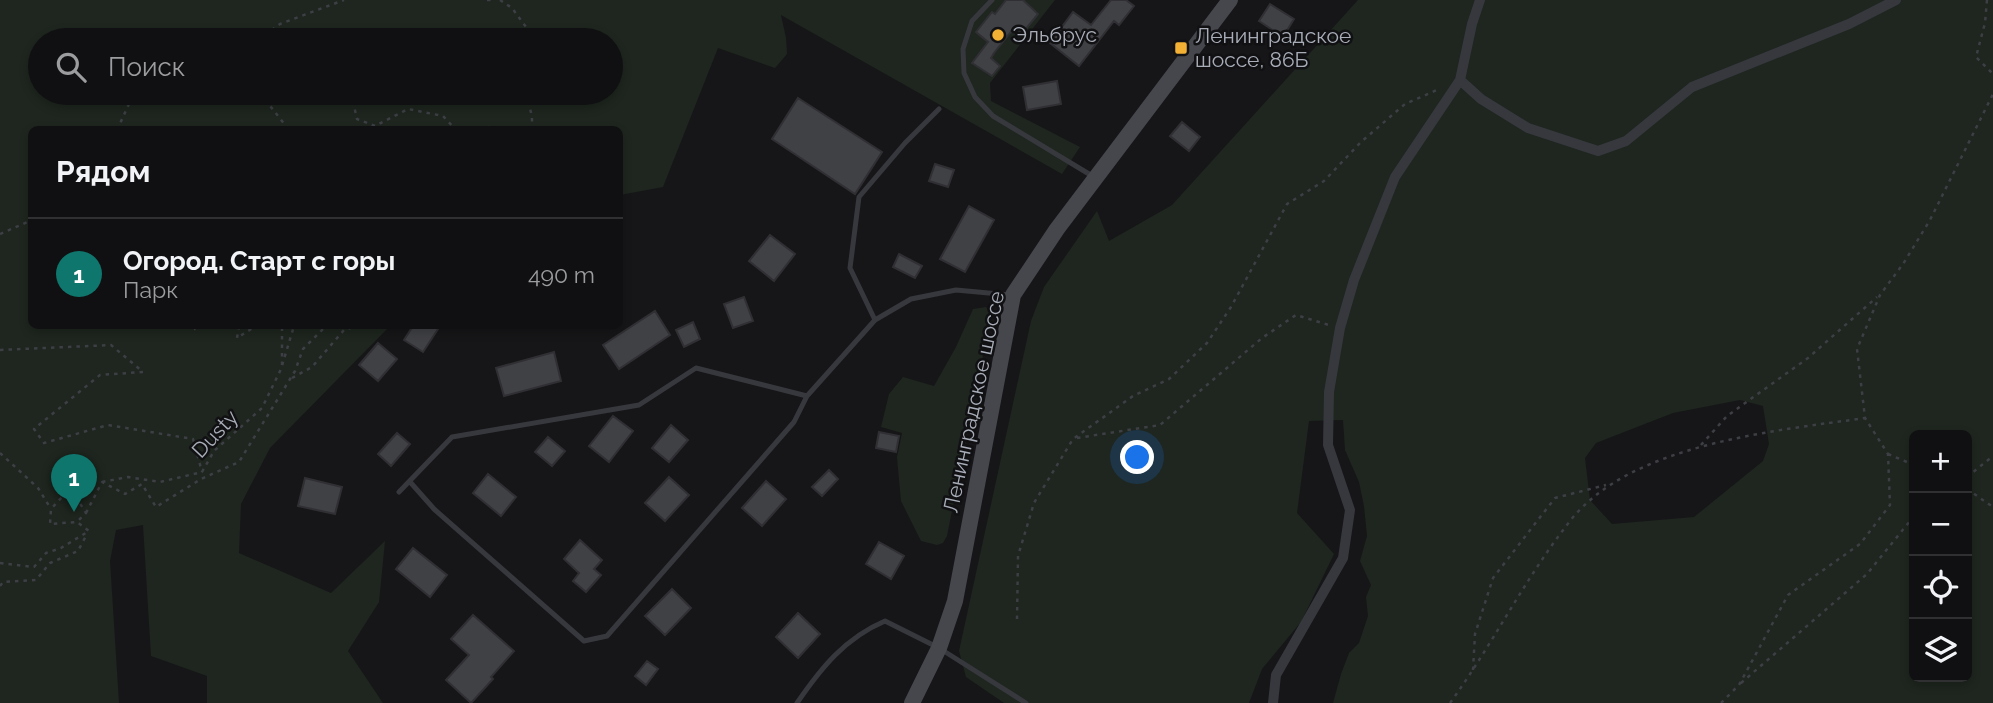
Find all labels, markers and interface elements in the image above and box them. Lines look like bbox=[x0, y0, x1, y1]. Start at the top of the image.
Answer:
place label: Эльбрус bbox=[1012, 22, 1097, 47]
place label: Ленинградское шоссе, 86Б bbox=[1195, 23, 1351, 72]
marker: Эльбрус bbox=[990, 27, 1006, 43]
search box bbox=[28, 28, 623, 105]
marker: Ленинградское шоссе, 86Б bbox=[1173, 40, 1189, 56]
icon: search bbox=[52, 48, 90, 86]
text: Поиск bbox=[108, 52, 185, 82]
text: Рядом bbox=[56, 154, 150, 189]
text: Огород. Старт с горы bbox=[123, 246, 395, 276]
text: 1 bbox=[73, 261, 85, 288]
text: 490 m bbox=[528, 261, 595, 288]
text: Парк bbox=[123, 276, 178, 303]
street label: Ленинградское шоссе bbox=[938, 289, 1009, 515]
street label: Dusty bbox=[186, 405, 243, 463]
map controls bbox=[1909, 430, 1972, 682]
button: + bbox=[1909, 430, 1972, 493]
your location bbox=[1120, 440, 1154, 474]
pin: 1 bbox=[51, 454, 97, 512]
button: − bbox=[1909, 493, 1972, 556]
button: locate bbox=[1909, 556, 1972, 619]
button: layers bbox=[1909, 619, 1972, 682]

